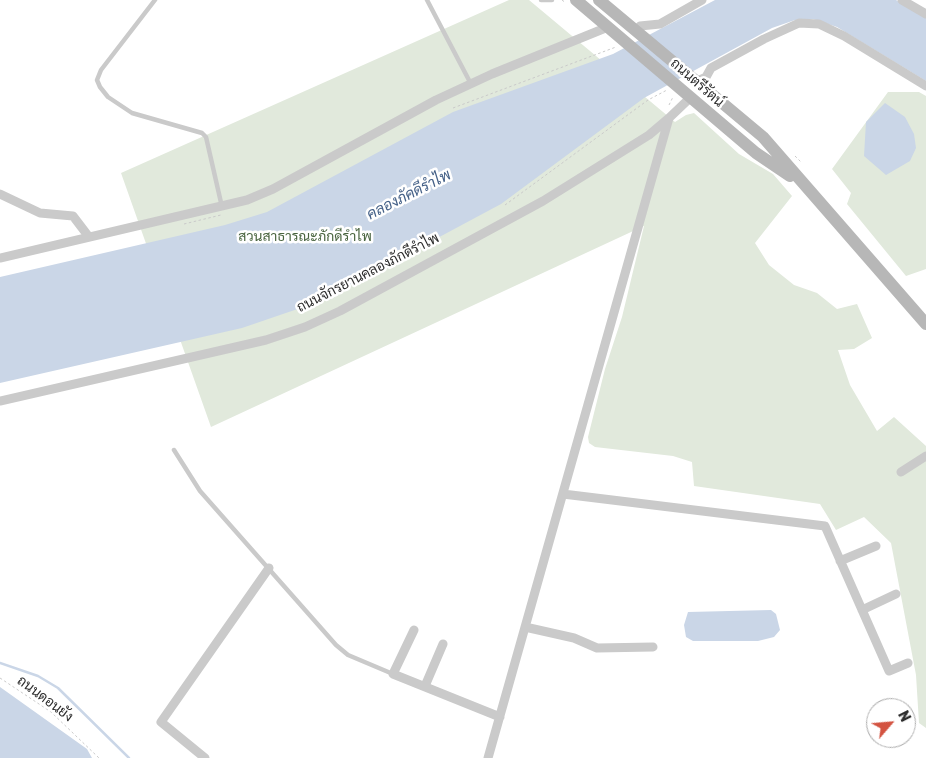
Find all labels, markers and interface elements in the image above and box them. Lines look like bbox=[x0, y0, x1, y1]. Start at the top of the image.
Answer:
street label: ถนนตรีรัตน์ bbox=[667, 55, 727, 111]
water label: คลองภัคดีรำไพ bbox=[364, 166, 454, 224]
park label: สวนสาธารณะภักดีรำไพ bbox=[238, 229, 372, 245]
street label: ถนนจักรยานคลองภักดีรำไพ bbox=[294, 230, 442, 316]
street label: ถนนดอนยัง bbox=[14, 673, 76, 725]
north arrow bbox=[866, 698, 916, 748]
text: N bbox=[894, 708, 914, 725]

